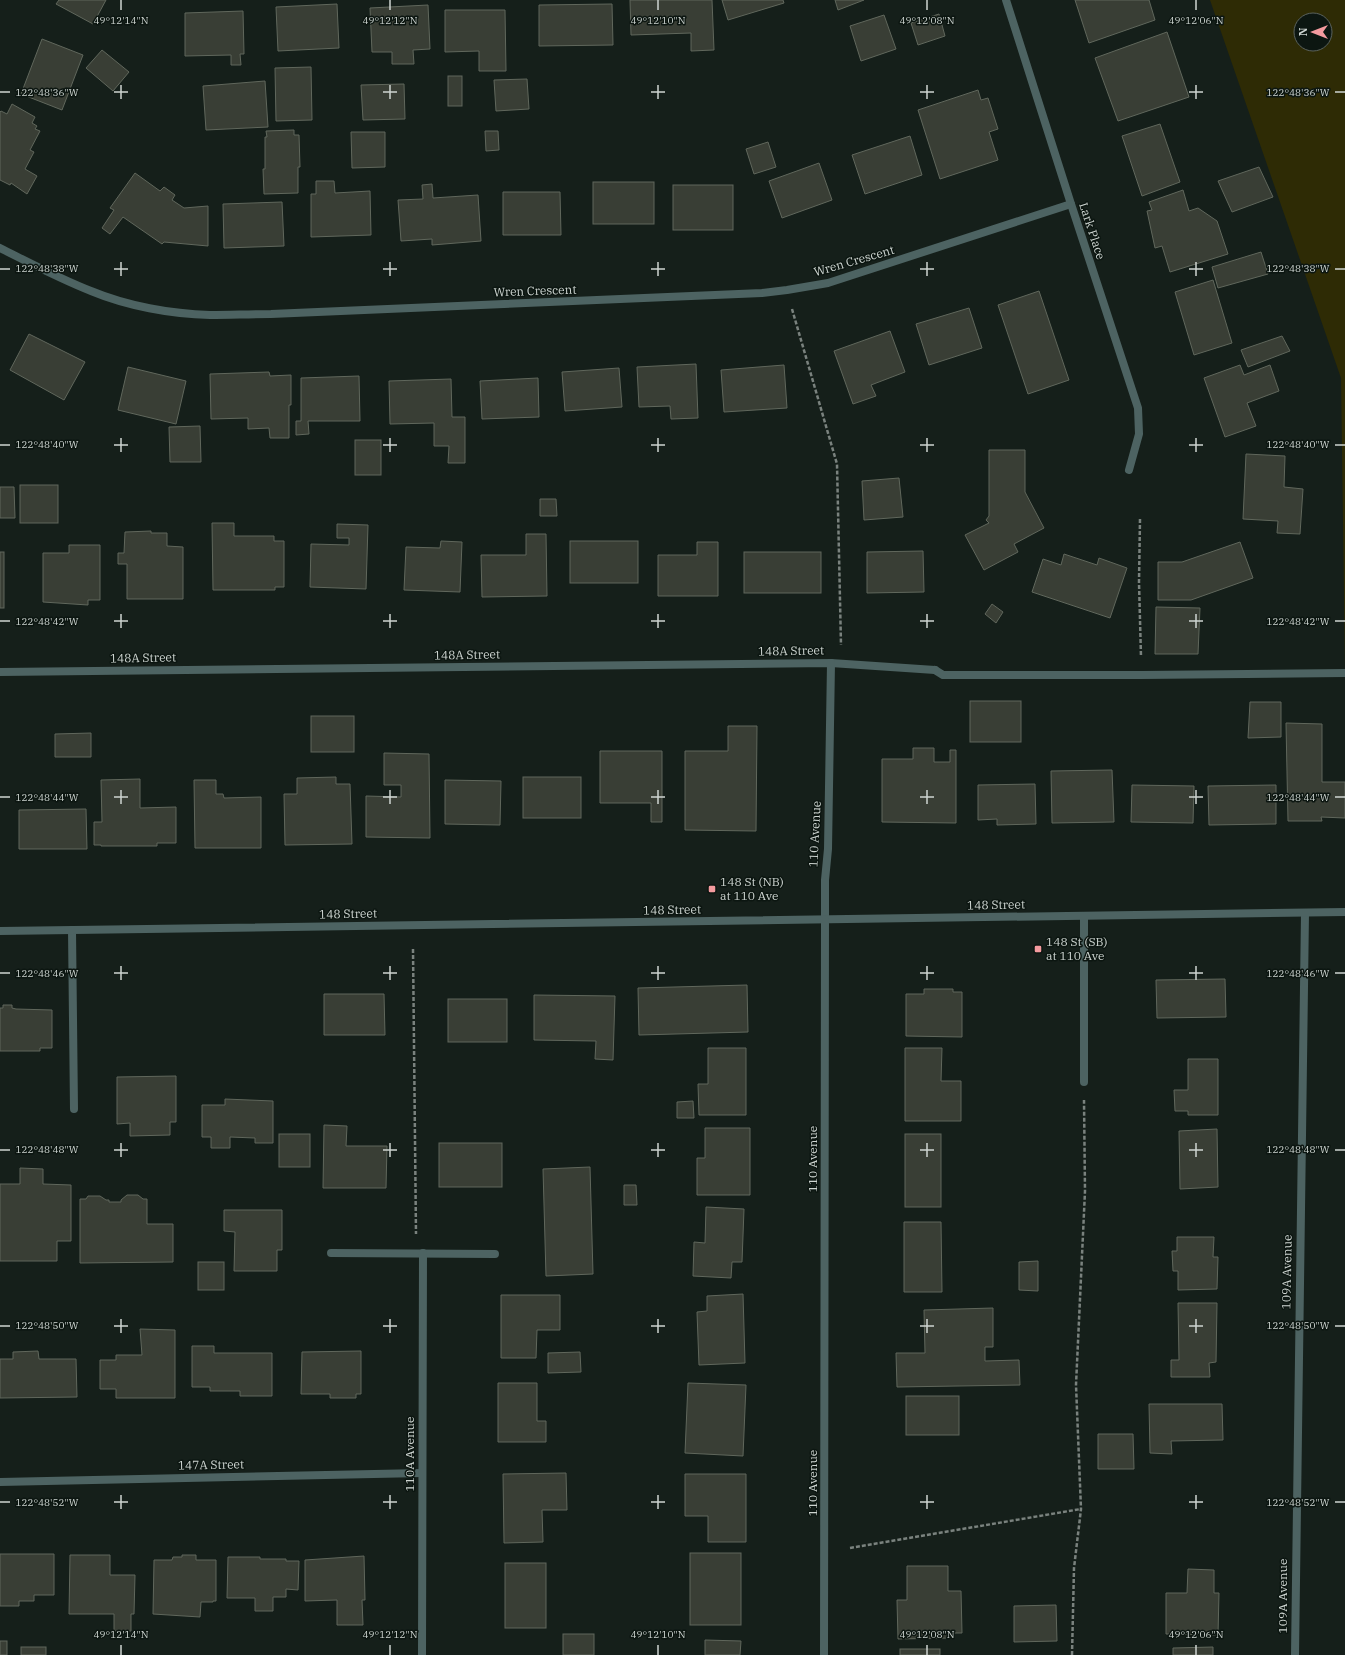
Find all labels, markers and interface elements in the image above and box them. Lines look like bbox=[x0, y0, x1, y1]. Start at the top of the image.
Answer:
north arrow bbox=[1293, 12, 1333, 52]
text: 49°12'14"N bbox=[94, 14, 149, 27]
text: 49°12'12"N bbox=[363, 14, 418, 27]
text: 49°12'10"N bbox=[631, 14, 686, 27]
text: 49°12'08"N bbox=[900, 14, 955, 27]
text: 49°12'06"N bbox=[1169, 14, 1224, 27]
text: N bbox=[1296, 27, 1310, 36]
text: 122°48'36"W bbox=[15, 86, 79, 99]
text: 122°48'36"W bbox=[1266, 86, 1330, 99]
street label: Lark Place bbox=[1076, 200, 1109, 261]
street label: Wren Crescent bbox=[812, 242, 896, 279]
text: 122°48'38"W bbox=[15, 262, 79, 275]
text: 122°48'38"W bbox=[1266, 262, 1330, 275]
street label: Wren Crescent bbox=[493, 282, 577, 299]
text: 122°48'40"W bbox=[15, 438, 79, 451]
text: 122°48'40"W bbox=[1266, 438, 1330, 451]
text: 122°48'42"W bbox=[15, 615, 79, 628]
text: 122°48'42"W bbox=[1266, 615, 1330, 628]
street label: 148A Street bbox=[758, 642, 824, 659]
street label: 148A Street bbox=[434, 646, 500, 663]
street label: 148A Street bbox=[110, 649, 176, 666]
text: 122°48'44"W bbox=[15, 791, 79, 804]
text: 122°48'44"W bbox=[1266, 791, 1330, 804]
street label: 110 Avenue bbox=[805, 800, 824, 868]
place label: 148 St (NB) at 110 Ave bbox=[720, 874, 784, 903]
marker: 148 St (NB) at 110 Ave bbox=[707, 884, 717, 894]
street label: 148 Street bbox=[967, 896, 1025, 913]
street label: 148 Street bbox=[643, 901, 701, 918]
street label: 148 Street bbox=[319, 905, 377, 922]
place label: 148 St (SB) at 110 Ave bbox=[1046, 934, 1108, 963]
marker: 148 St (SB) at 110 Ave bbox=[1033, 944, 1043, 954]
text: 122°48'46"W bbox=[15, 967, 79, 980]
text: 122°48'46"W bbox=[1266, 967, 1330, 980]
street label: 110 Avenue bbox=[805, 1126, 820, 1192]
text: 122°48'48"W bbox=[15, 1143, 79, 1156]
text: 122°48'48"W bbox=[1266, 1143, 1330, 1156]
street label: 109A Avenue bbox=[1278, 1234, 1295, 1310]
text: 122°48'50"W bbox=[15, 1319, 79, 1332]
text: 122°48'50"W bbox=[1266, 1319, 1330, 1332]
street label: 110A Avenue bbox=[402, 1417, 417, 1491]
street label: 110 Avenue bbox=[805, 1450, 820, 1516]
street label: 147A Street bbox=[178, 1456, 244, 1473]
text: 122°48'52"W bbox=[15, 1496, 79, 1509]
text: 122°48'52"W bbox=[1266, 1496, 1330, 1509]
street label: 109A Avenue bbox=[1275, 1559, 1290, 1633]
text: 49°12'14"N bbox=[94, 1628, 149, 1641]
text: 49°12'12"N bbox=[363, 1628, 418, 1641]
text: 49°12'10"N bbox=[631, 1628, 686, 1641]
text: 49°12'08"N bbox=[900, 1628, 955, 1641]
text: 49°12'06"N bbox=[1169, 1628, 1224, 1641]

